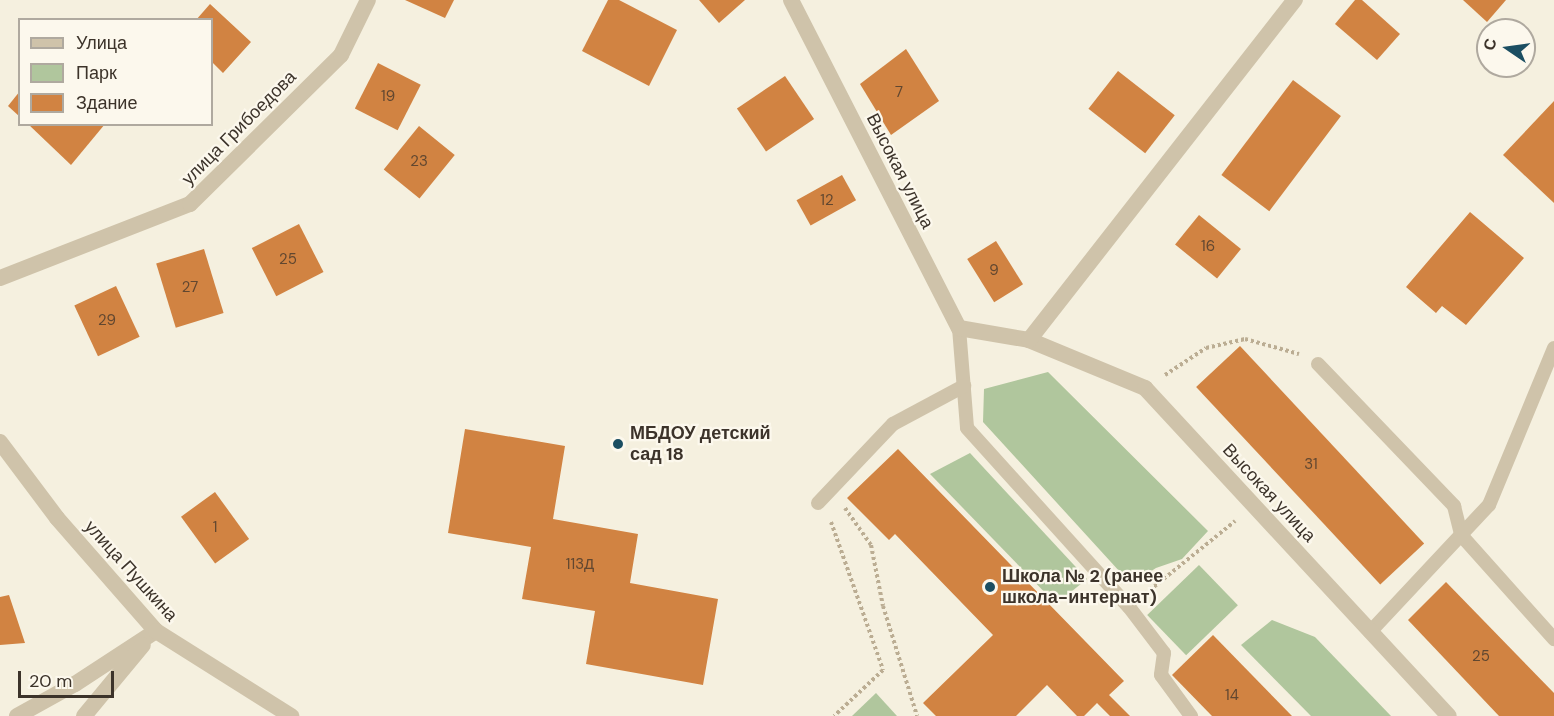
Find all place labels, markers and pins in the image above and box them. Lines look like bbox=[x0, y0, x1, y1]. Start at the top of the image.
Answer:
place label: МБДОУ детский сад 18 bbox=[630, 423, 771, 466]
marker: МБДОУ детский сад 18 bbox=[611, 437, 625, 451]
place label: Школа № 2 (ранее школа-интернат) bbox=[1002, 566, 1163, 608]
marker: Школа № 2 (ранее школа-интернат) bbox=[983, 580, 997, 594]

